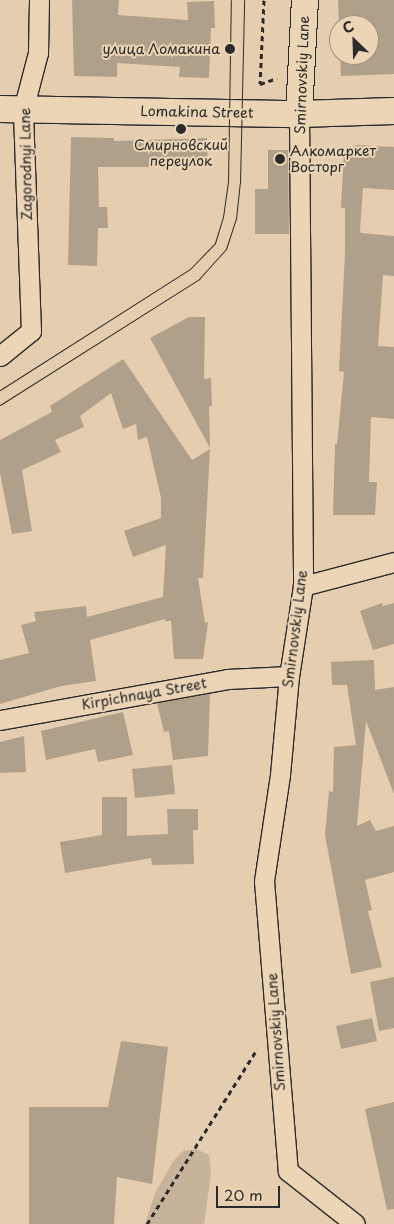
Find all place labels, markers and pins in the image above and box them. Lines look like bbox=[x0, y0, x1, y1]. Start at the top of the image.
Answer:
place label: улица Ломакина bbox=[102, 41, 220, 57]
marker: улица Ломакина bbox=[224, 43, 236, 55]
marker: Смирновский переулок bbox=[175, 123, 187, 135]
place label: Смирновский переулок bbox=[134, 137, 228, 170]
place label: Алкомаркет Восторг bbox=[290, 143, 376, 176]
marker: Алкомаркет Восторг bbox=[274, 153, 286, 165]

